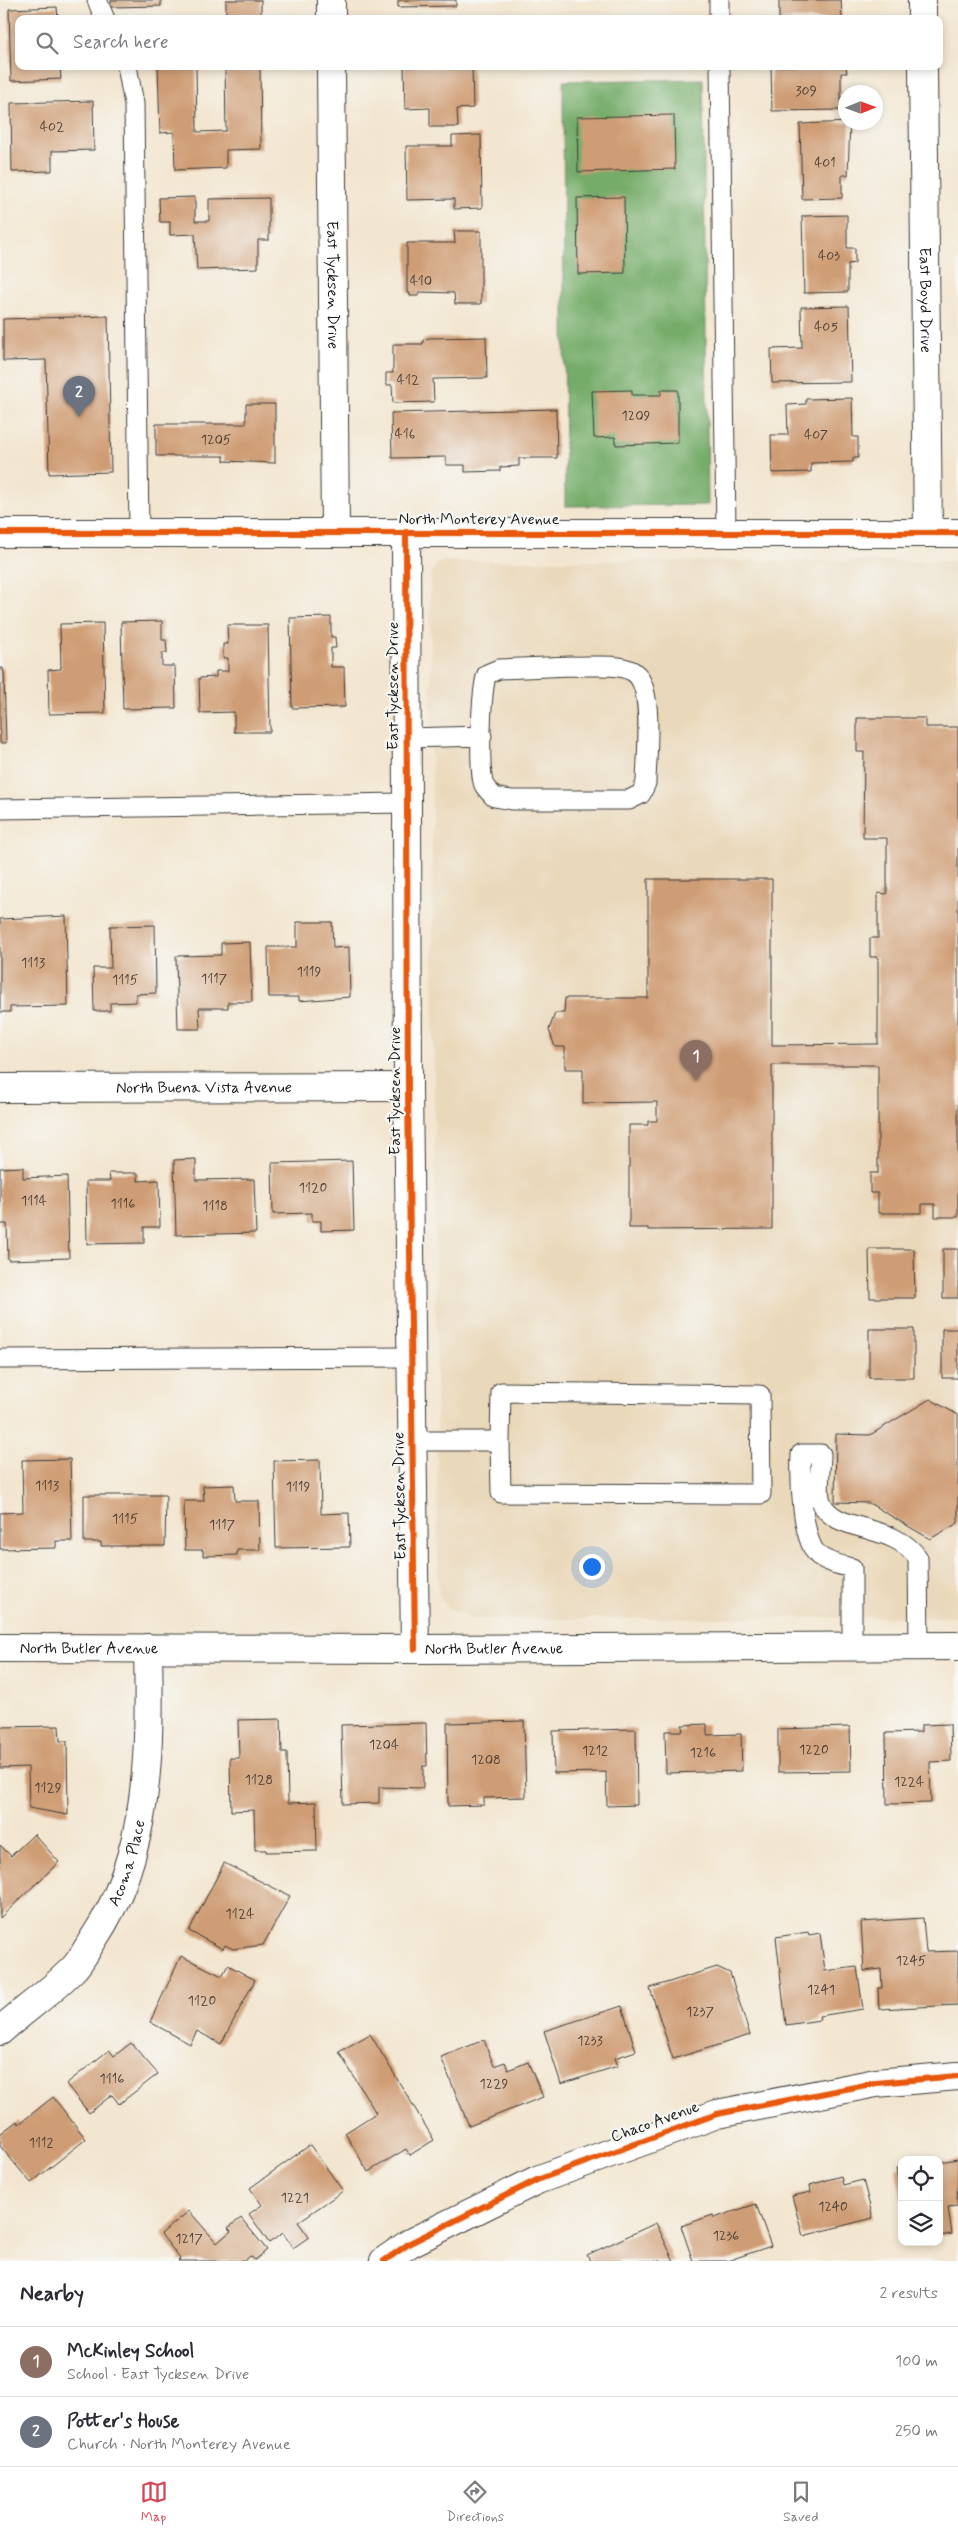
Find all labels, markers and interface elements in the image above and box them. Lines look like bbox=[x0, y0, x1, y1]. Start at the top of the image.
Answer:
search box bbox=[15, 15, 943, 70]
icon: search bbox=[33, 29, 61, 57]
text: Search here bbox=[73, 30, 169, 55]
house number: 309 bbox=[795, 82, 817, 100]
north arrow bbox=[838, 85, 883, 130]
house number: 402 bbox=[40, 118, 64, 136]
house number: 401 bbox=[814, 154, 836, 172]
street label: East Tycksen Drive bbox=[322, 221, 344, 349]
house number: 403 bbox=[818, 247, 840, 265]
street label: East Boyd Drive bbox=[914, 247, 937, 353]
house number: 410 bbox=[410, 272, 432, 290]
house number: 405 bbox=[814, 318, 838, 336]
house number: 412 bbox=[397, 371, 419, 389]
pin: 2 bbox=[63, 376, 95, 417]
house number: 1209 bbox=[622, 407, 651, 425]
house number: 416 bbox=[395, 425, 415, 443]
house number: 407 bbox=[804, 426, 828, 444]
house number: 1205 bbox=[201, 431, 231, 449]
street label: North Monterey Avenue bbox=[399, 509, 560, 530]
street label: East Tycksen Drive bbox=[383, 622, 404, 750]
house number: 1113 bbox=[21, 954, 45, 972]
house number: 1119 bbox=[297, 963, 321, 981]
house number: 1117 bbox=[201, 970, 228, 988]
house number: 1115 bbox=[112, 971, 138, 989]
street label: East Tycksen Drive bbox=[385, 1027, 406, 1155]
pin: 1 bbox=[680, 1040, 712, 1081]
street label: North Buena Vista Avenue bbox=[116, 1077, 292, 1098]
house number: 1120 bbox=[299, 1179, 327, 1197]
house number: 1114 bbox=[21, 1192, 47, 1210]
house number: 1116 bbox=[111, 1195, 135, 1213]
house number: 1118 bbox=[202, 1197, 228, 1215]
street label: East Tycksen Drive bbox=[388, 1432, 412, 1560]
house number: 1113 bbox=[35, 1477, 59, 1495]
house number: 1119 bbox=[286, 1478, 310, 1496]
house number: 1115 bbox=[112, 1510, 138, 1528]
house number: 1117 bbox=[209, 1516, 236, 1534]
your location bbox=[579, 1554, 605, 1580]
street label: North Butler Avenue bbox=[20, 1638, 159, 1659]
street label: North Butler Avenue bbox=[425, 1638, 564, 1659]
house number: 1204 bbox=[369, 1736, 399, 1754]
house number: 1220 bbox=[799, 1741, 829, 1759]
house number: 1212 bbox=[582, 1742, 608, 1760]
house number: 1216 bbox=[690, 1744, 716, 1762]
house number: 1208 bbox=[471, 1751, 501, 1769]
house number: 1128 bbox=[245, 1771, 273, 1789]
house number: 1224 bbox=[894, 1773, 924, 1791]
house number: 1129 bbox=[34, 1779, 62, 1797]
street label: Acoma Place bbox=[103, 1818, 150, 1910]
house number: 1124 bbox=[226, 1905, 254, 1923]
house number: 1245 bbox=[896, 1952, 926, 1970]
house number: 1241 bbox=[807, 1981, 835, 1999]
house number: 1120 bbox=[188, 1992, 216, 2010]
house number: 1237 bbox=[686, 2003, 714, 2021]
house number: 1233 bbox=[577, 2032, 603, 2050]
house number: 1116 bbox=[100, 2070, 124, 2088]
house number: 1229 bbox=[480, 2075, 509, 2093]
street label: Chaco Avenue bbox=[608, 2096, 703, 2148]
house number: 1112 bbox=[29, 2134, 53, 2152]
map controls bbox=[898, 2156, 943, 2246]
button: locate bbox=[898, 2156, 943, 2201]
house number: 1221 bbox=[281, 2189, 309, 2207]
house number: 1240 bbox=[818, 2198, 848, 2216]
button: layers bbox=[898, 2201, 943, 2246]
house number: 1236 bbox=[713, 2227, 739, 2245]
house number: 1217 bbox=[175, 2230, 203, 2248]
text: Nearby bbox=[20, 2280, 84, 2308]
text: 2 results bbox=[880, 2283, 938, 2304]
text: McKinley School bbox=[67, 2339, 194, 2364]
text: 1 bbox=[32, 2351, 40, 2372]
text: 100 m bbox=[895, 2351, 938, 2372]
text: School · East Tycksen Drive bbox=[67, 2364, 249, 2385]
text: Potter's House bbox=[67, 2409, 179, 2434]
text: 2 bbox=[32, 2421, 40, 2442]
text: 250 m bbox=[895, 2421, 938, 2442]
text: Church · North Monterey Avenue bbox=[67, 2434, 291, 2455]
tab: Map bbox=[140, 2478, 168, 2526]
tab: Directions bbox=[447, 2478, 504, 2526]
tab: Saved bbox=[783, 2478, 818, 2526]

